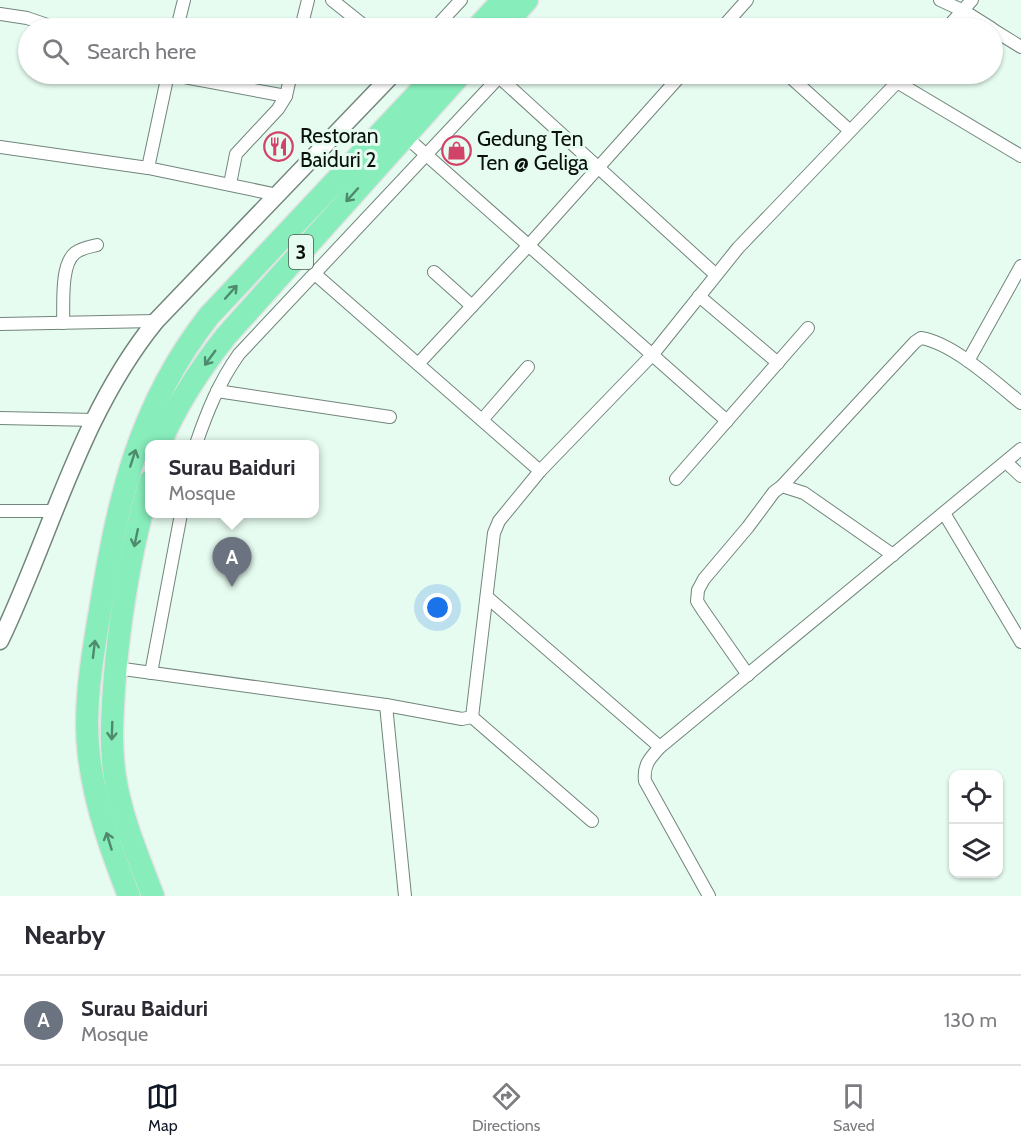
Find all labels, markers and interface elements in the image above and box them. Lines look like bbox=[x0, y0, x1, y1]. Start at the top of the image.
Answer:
search box bbox=[18, 18, 1003, 84]
icon: search bbox=[39, 35, 72, 68]
text: Search here bbox=[87, 38, 196, 65]
place label: Restoran Baiduri 2 bbox=[300, 123, 379, 172]
place label: Gedung Ten Ten @ Geliga bbox=[477, 126, 588, 175]
restaurant icon: Restoran Baiduri 2 bbox=[263, 131, 295, 163]
shop icon: Gedung Ten Ten @ Geliga bbox=[440, 134, 472, 166]
one-way arrow bbox=[345, 187, 359, 202]
road number: 3 bbox=[289, 235, 313, 269]
one-way arrow bbox=[224, 284, 238, 299]
one-way arrow bbox=[204, 349, 216, 365]
popup bbox=[145, 440, 319, 518]
one-way arrow bbox=[129, 449, 140, 468]
text: Surau Baiduri bbox=[168, 454, 296, 481]
text: Mosque bbox=[168, 481, 236, 505]
one-way arrow bbox=[129, 528, 141, 547]
pin: A bbox=[212, 538, 252, 587]
your location bbox=[423, 593, 452, 622]
one-way arrow bbox=[89, 639, 100, 659]
one-way arrow bbox=[106, 720, 118, 740]
map controls bbox=[949, 770, 1003, 878]
button: locate bbox=[949, 770, 1003, 824]
button: layers bbox=[949, 824, 1003, 878]
one-way arrow bbox=[103, 832, 114, 851]
text: Nearby bbox=[24, 919, 105, 951]
text: Surau Baiduri bbox=[81, 995, 208, 1022]
text: A bbox=[37, 1008, 50, 1032]
text: 130 m bbox=[944, 1008, 997, 1032]
text: Mosque bbox=[81, 1022, 148, 1046]
tab: Map bbox=[146, 1080, 179, 1135]
tab: Directions bbox=[472, 1080, 540, 1135]
tab: Saved bbox=[833, 1080, 875, 1135]

